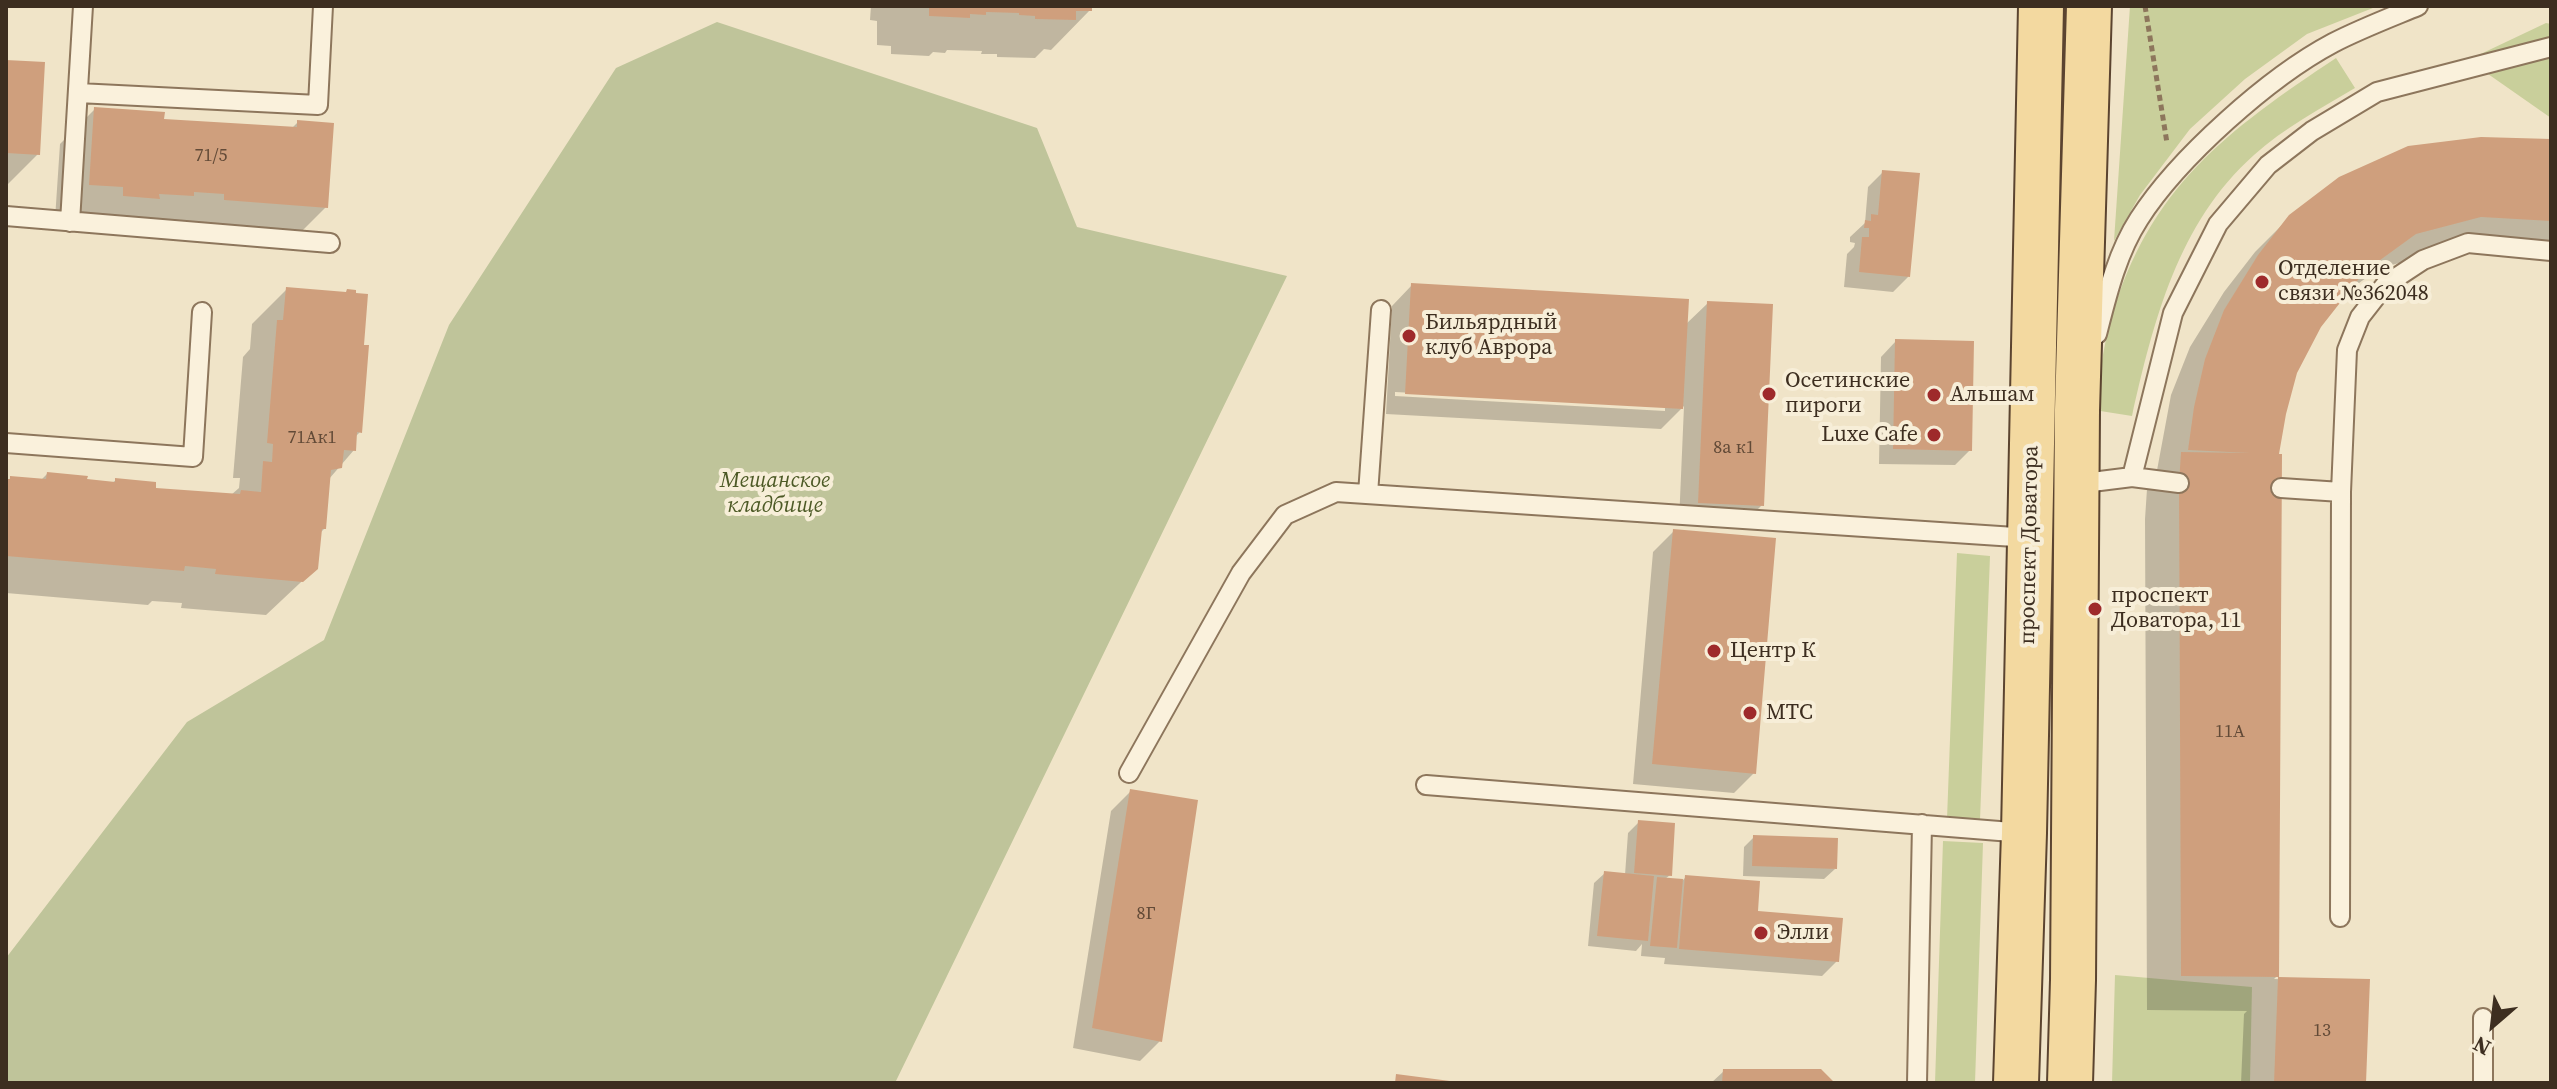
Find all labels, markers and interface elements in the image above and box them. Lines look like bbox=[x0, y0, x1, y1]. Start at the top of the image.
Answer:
house number: 71/5 bbox=[195, 145, 227, 167]
place label: Отделение связи №362048 bbox=[2278, 256, 2429, 308]
marker: Отделение связи №362048 bbox=[2253, 273, 2271, 291]
place label: Бильярдный клуб Аврора bbox=[1425, 310, 1557, 362]
marker: Бильярдный клуб Аврора bbox=[1400, 327, 1418, 345]
place label: Осетинские пироги bbox=[1785, 368, 1910, 420]
place label: Альшам bbox=[1950, 382, 2035, 408]
marker: Осетинские пироги bbox=[1760, 385, 1778, 403]
marker: Альшам bbox=[1925, 386, 1943, 404]
place label: Luxe Cafe bbox=[1821, 422, 1918, 448]
marker: Luxe Cafe bbox=[1925, 426, 1943, 444]
house number: 71Ак1 bbox=[288, 427, 336, 449]
house number: 8а к1 bbox=[1713, 437, 1755, 459]
street label: проспект Доватора bbox=[2015, 445, 2045, 645]
park label: Мещанское кладбище bbox=[720, 468, 830, 520]
place label: проспект Доватора, 11 bbox=[2111, 583, 2241, 634]
marker: проспект Доватора, 11 bbox=[2086, 600, 2104, 618]
place label: Центр К bbox=[1730, 638, 1816, 664]
marker: Центр К bbox=[1705, 642, 1723, 660]
place label: МТС bbox=[1766, 700, 1813, 726]
marker: МТС bbox=[1741, 704, 1759, 722]
house number: 11А bbox=[2215, 721, 2245, 743]
house number: 8Г bbox=[1136, 903, 1156, 925]
place label: Элли bbox=[1777, 920, 1829, 946]
marker: Элли bbox=[1752, 924, 1770, 942]
north arrow bbox=[2453, 985, 2533, 1065]
house number: 13 bbox=[2313, 1020, 2331, 1042]
text: N bbox=[2468, 1029, 2496, 1063]

